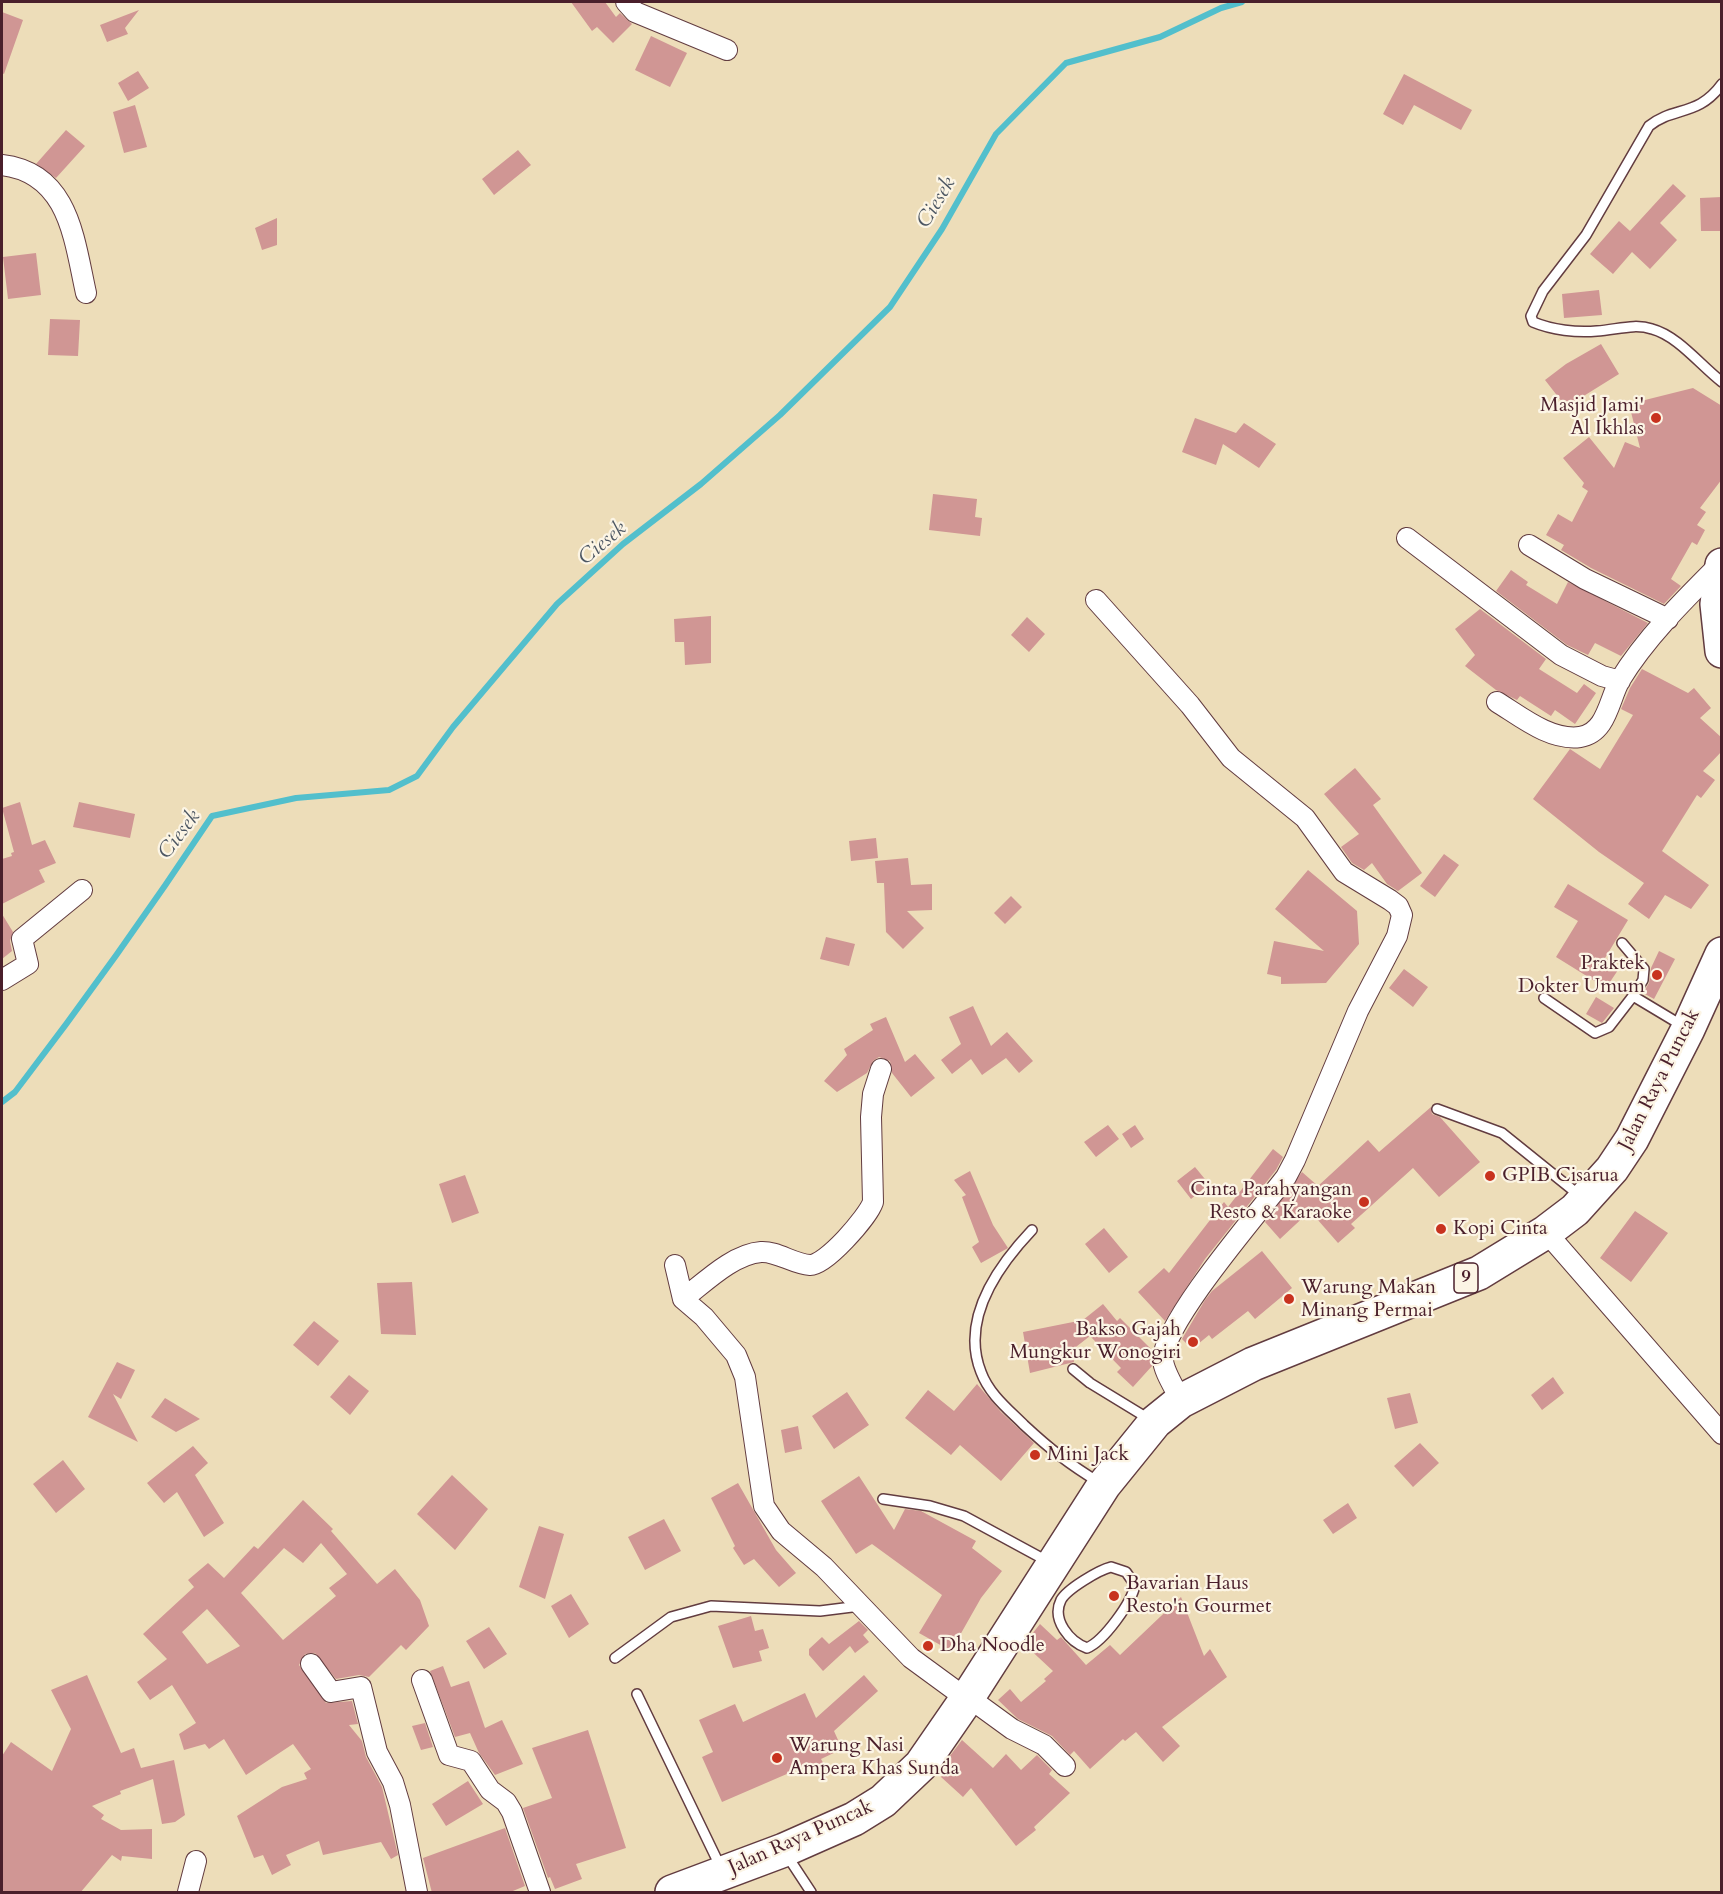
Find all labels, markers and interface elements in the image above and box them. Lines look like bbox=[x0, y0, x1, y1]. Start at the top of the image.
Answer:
water label: Ciesek bbox=[912, 173, 962, 233]
place label: Masjid Jami' Al Ikhlas bbox=[1540, 394, 1644, 441]
marker: Masjid Jami' Al Ikhlas bbox=[1649, 411, 1663, 425]
water label: Ciesek bbox=[574, 517, 632, 571]
water label: Ciesek bbox=[153, 805, 207, 865]
place label: Praktek Dokter Umum bbox=[1518, 952, 1645, 999]
marker: Praktek Dokter Umum bbox=[1650, 968, 1664, 982]
street label: Jalan Raya Puncak bbox=[1614, 1005, 1706, 1155]
place label: GPIB Cisarua bbox=[1502, 1164, 1619, 1188]
marker: GPIB Cisarua bbox=[1483, 1169, 1497, 1183]
place label: Cinta Parahyangan Resto & Karaoke bbox=[1190, 1178, 1352, 1225]
marker: Cinta Parahyangan Resto & Karaoke bbox=[1357, 1195, 1371, 1209]
place label: Kopi Cinta bbox=[1453, 1217, 1548, 1241]
marker: Kopi Cinta bbox=[1434, 1222, 1448, 1236]
road number: 9 bbox=[1454, 1263, 1478, 1293]
place label: Warung Makan Minang Permai bbox=[1301, 1276, 1436, 1323]
marker: Warung Makan Minang Permai bbox=[1282, 1292, 1296, 1306]
place label: Bakso Gajah Mungkur Wonogiri bbox=[1009, 1318, 1181, 1365]
marker: Bakso Gajah Mungkur Wonogiri bbox=[1186, 1335, 1200, 1349]
place label: Mini Jack bbox=[1047, 1443, 1129, 1467]
marker: Mini Jack bbox=[1028, 1448, 1042, 1462]
place label: Bavarian Haus Resto'n Gourmet bbox=[1126, 1572, 1271, 1619]
marker: Bavarian Haus Resto'n Gourmet bbox=[1107, 1589, 1121, 1603]
place label: Dha Noodle bbox=[940, 1634, 1045, 1658]
marker: Dha Noodle bbox=[921, 1639, 935, 1653]
place label: Warung Nasi Ampera Khas Sunda bbox=[789, 1734, 959, 1781]
marker: Warung Nasi Ampera Khas Sunda bbox=[770, 1751, 784, 1765]
street label: Jalan Raya Puncak bbox=[725, 1795, 877, 1881]

